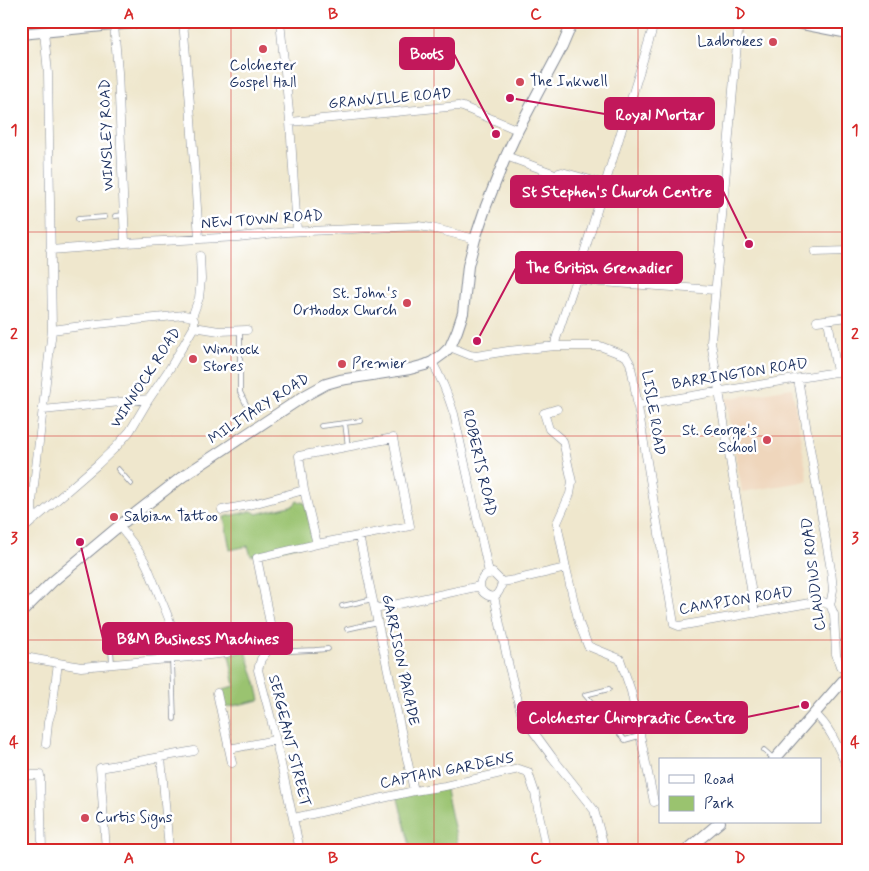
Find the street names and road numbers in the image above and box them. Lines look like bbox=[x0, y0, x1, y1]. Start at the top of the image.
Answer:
street label: WINSLEY ROAD bbox=[95, 79, 119, 191]
street label: GRANVILLE ROAD bbox=[328, 84, 452, 114]
street label: NEW TOWN ROAD bbox=[200, 206, 324, 234]
street label: WINNOCK ROAD bbox=[106, 324, 186, 432]
street label: BARRINGTON ROAD bbox=[671, 353, 809, 395]
street label: MILITARY ROAD bbox=[205, 369, 313, 449]
street label: LISLE ROAD bbox=[636, 369, 670, 457]
street label: ROBERTS ROAD bbox=[457, 408, 501, 518]
street label: CLAUDIUS ROAD bbox=[797, 516, 831, 632]
street label: CAMPION ROAD bbox=[678, 582, 794, 620]
street label: GARRISON PARADE bbox=[376, 593, 424, 728]
street label: SERGEANT STREET bbox=[263, 673, 315, 809]
street label: CAPTAIN GARDENS bbox=[378, 748, 516, 794]

